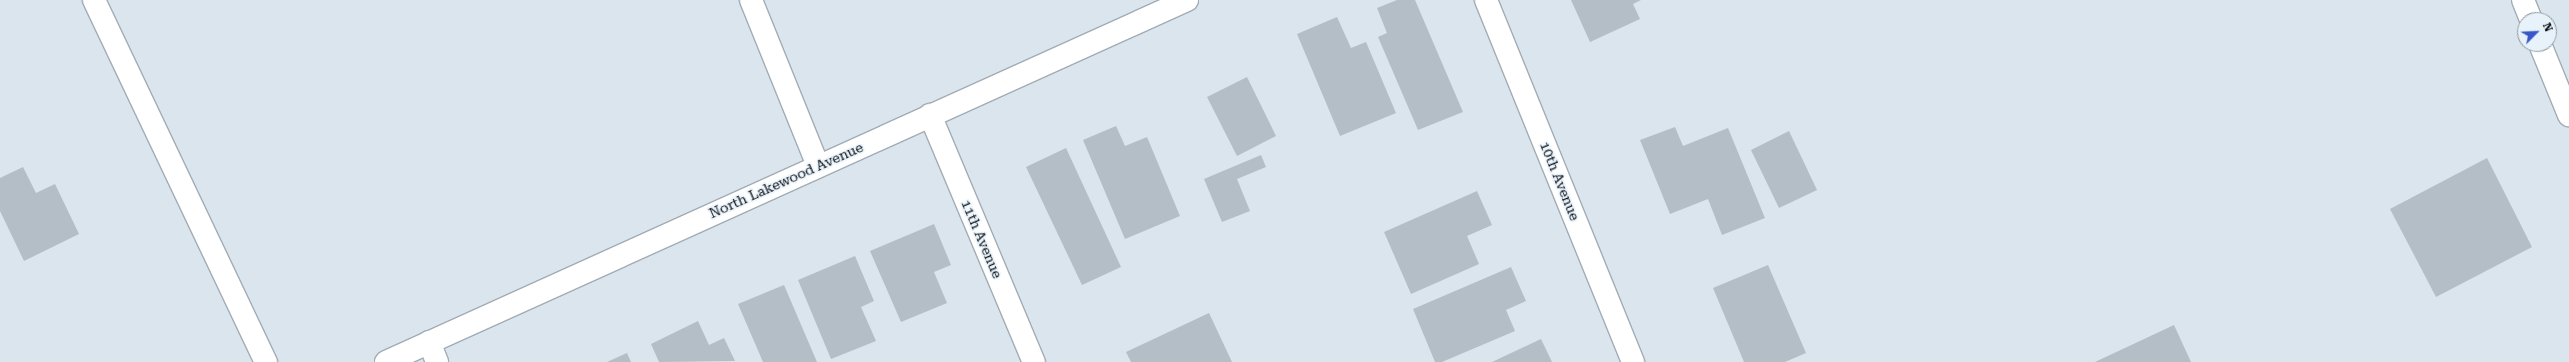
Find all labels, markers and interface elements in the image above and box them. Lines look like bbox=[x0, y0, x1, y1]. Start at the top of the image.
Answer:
north arrow bbox=[2517, 12, 2557, 52]
text: N bbox=[2540, 21, 2555, 34]
street label: North Lakewood Avenue bbox=[706, 138, 866, 222]
street label: 10th Avenue bbox=[1537, 139, 1583, 223]
street label: 11th Avenue bbox=[958, 197, 1006, 281]

